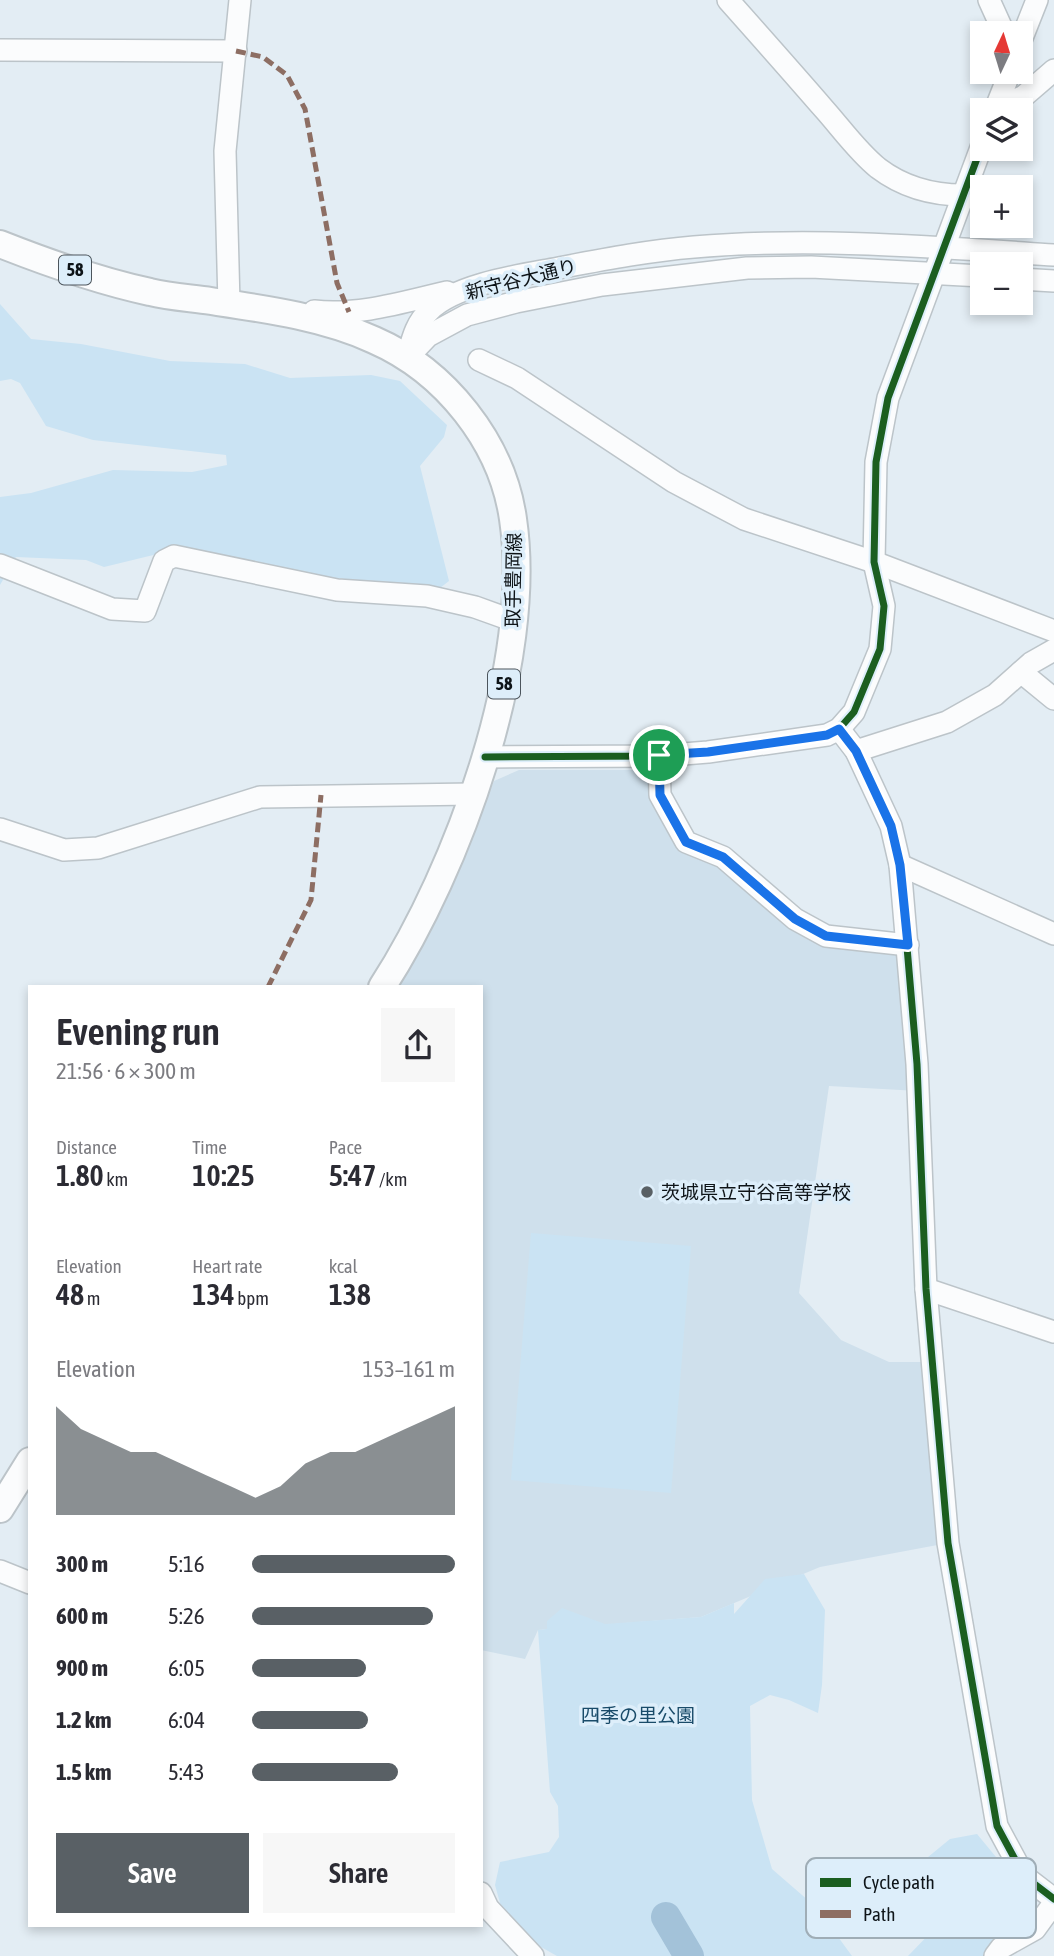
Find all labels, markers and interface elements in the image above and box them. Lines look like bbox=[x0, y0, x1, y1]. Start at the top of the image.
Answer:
north arrow bbox=[970, 21, 1032, 84]
map controls bbox=[970, 21, 1033, 315]
button: layers bbox=[970, 98, 1033, 161]
button: + bbox=[970, 175, 1033, 238]
button: − bbox=[970, 252, 1033, 315]
street label: 新守谷大通り bbox=[463, 255, 579, 303]
road number: 58 bbox=[59, 256, 91, 284]
street label: 取手豊岡線 bbox=[501, 532, 525, 628]
road number: 58 bbox=[488, 670, 520, 698]
pin bbox=[629, 725, 689, 785]
icon: arrive bbox=[640, 736, 678, 774]
button: share bbox=[381, 1008, 455, 1082]
text: Evening run bbox=[56, 1010, 220, 1053]
text: 21:56 · 6 × 300 m bbox=[56, 1058, 196, 1084]
text: Distance bbox=[56, 1136, 117, 1158]
text: Time bbox=[192, 1136, 227, 1158]
text: Pace bbox=[329, 1136, 362, 1158]
text: 1.80 bbox=[56, 1158, 104, 1192]
text: 10:25 bbox=[192, 1158, 255, 1192]
text: 5:47 bbox=[329, 1158, 376, 1192]
text: km bbox=[104, 1168, 128, 1190]
text: /km bbox=[376, 1168, 407, 1190]
place label: 茨城県立守谷高等学校 bbox=[661, 1181, 851, 1203]
marker: 茨城県立守谷高等学校 bbox=[639, 1184, 655, 1200]
text: Elevation bbox=[56, 1255, 122, 1277]
text: Heart rate bbox=[192, 1255, 262, 1277]
text: kcal bbox=[329, 1255, 358, 1277]
text: 48 bbox=[56, 1277, 84, 1311]
text: 134 bbox=[192, 1277, 235, 1311]
text: 138 bbox=[329, 1277, 371, 1311]
text: m bbox=[84, 1287, 101, 1309]
text: bpm bbox=[235, 1287, 269, 1309]
text: Elevation bbox=[56, 1356, 136, 1382]
text: 153–161 m bbox=[362, 1356, 455, 1382]
text: 300 m bbox=[56, 1551, 108, 1577]
text: 5:16 bbox=[168, 1551, 205, 1577]
text: 600 m bbox=[56, 1603, 108, 1629]
text: 5:26 bbox=[168, 1603, 205, 1629]
text: 900 m bbox=[56, 1655, 108, 1681]
text: 6:05 bbox=[168, 1655, 205, 1681]
park label: 四季の里公園 bbox=[581, 1704, 695, 1726]
text: 1.2 km bbox=[56, 1707, 112, 1733]
text: 6:04 bbox=[168, 1707, 205, 1733]
text: 1.5 km bbox=[56, 1759, 112, 1785]
text: 5:43 bbox=[168, 1759, 205, 1785]
button: Save bbox=[56, 1833, 249, 1913]
button: Share bbox=[263, 1833, 455, 1913]
legend bbox=[806, 1858, 1036, 1938]
text: Cycle path bbox=[863, 1871, 935, 1893]
text: Path bbox=[863, 1903, 895, 1925]

